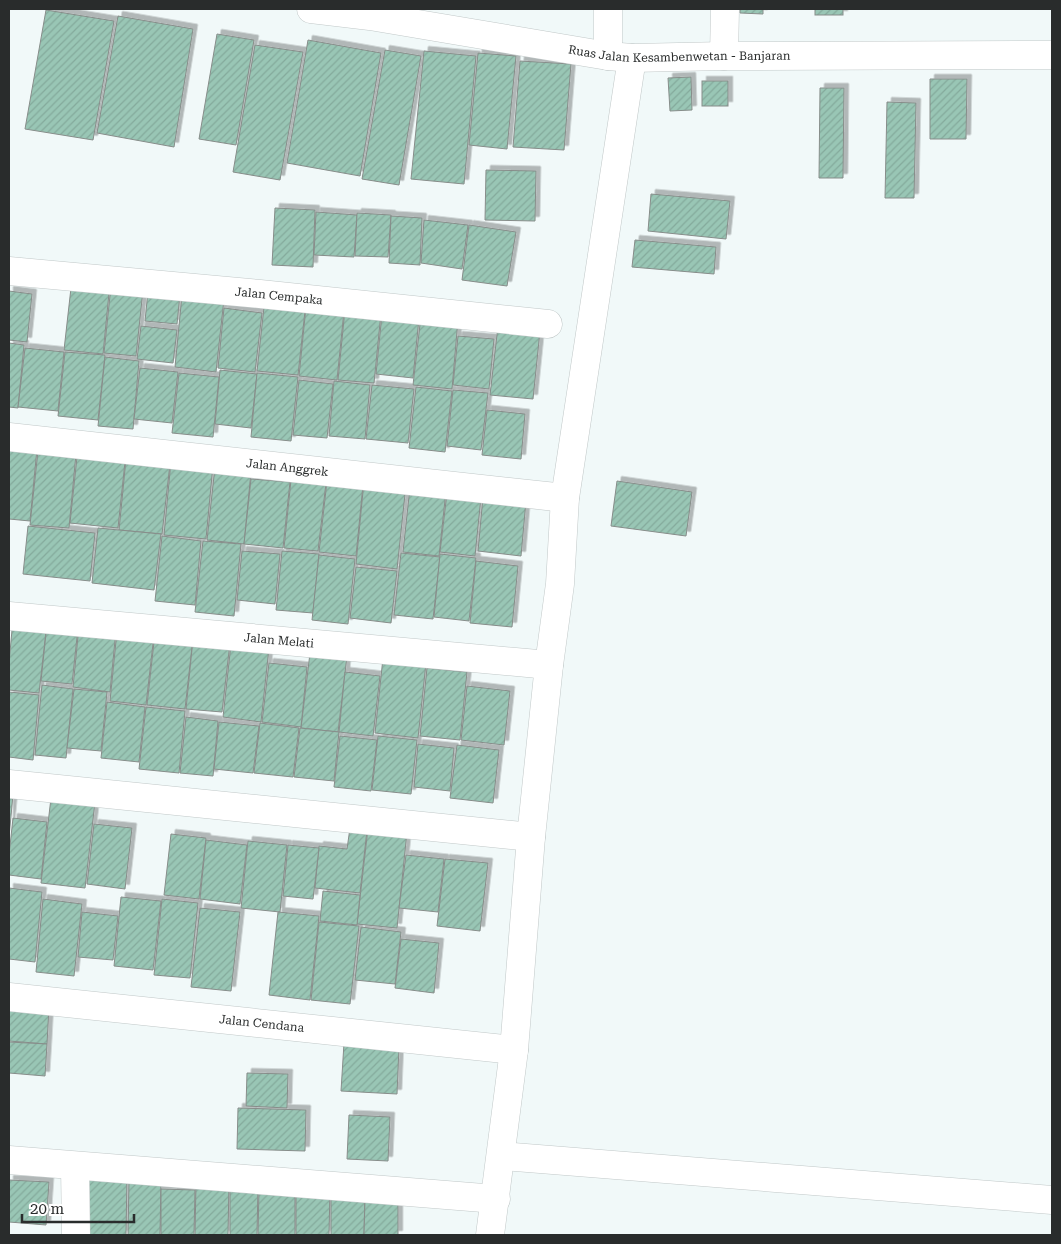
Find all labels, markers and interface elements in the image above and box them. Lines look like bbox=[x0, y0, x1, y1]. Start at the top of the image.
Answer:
street label: Ruas Jalan Kesambenwetan - Banjaran bbox=[567, 42, 791, 65]
street label: Jalan Cempaka bbox=[234, 285, 324, 308]
street label: Jalan Anggrek bbox=[245, 456, 330, 479]
street label: Jalan Melati bbox=[243, 630, 315, 651]
street label: Jalan Cendana bbox=[218, 1012, 305, 1035]
scale bar bbox=[22, 1192, 135, 1224]
text: 20 m bbox=[30, 1200, 65, 1218]

